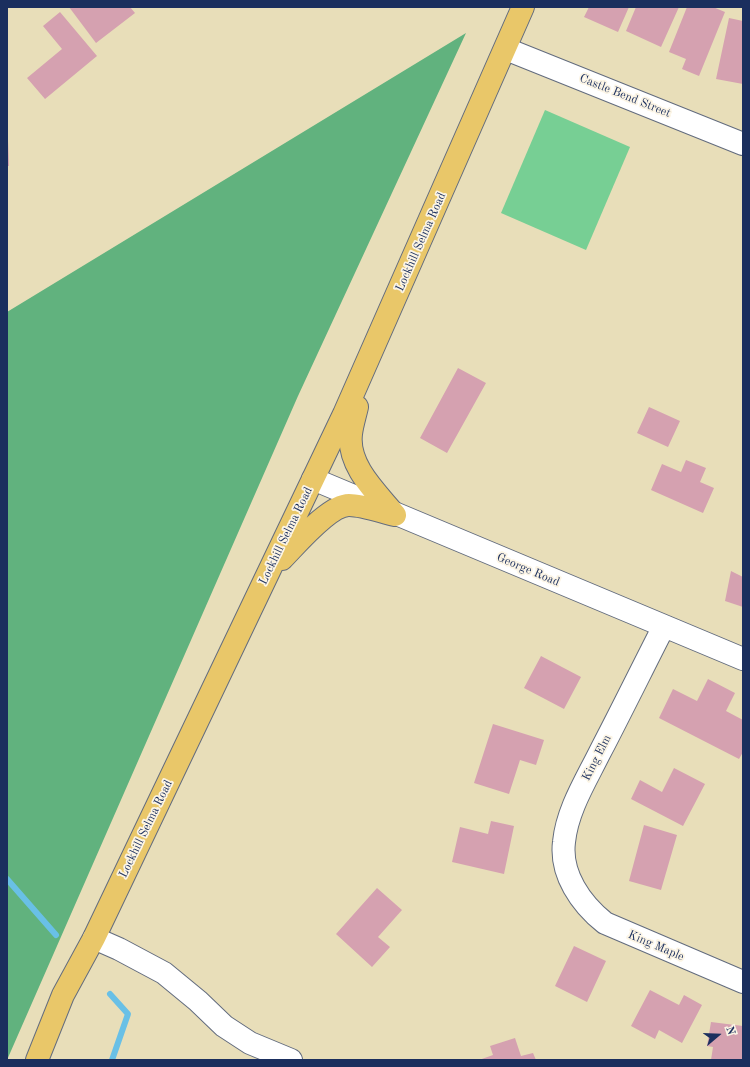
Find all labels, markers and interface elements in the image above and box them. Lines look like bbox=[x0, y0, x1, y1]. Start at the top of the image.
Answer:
street label: Castle Bend Street bbox=[577, 71, 673, 121]
street label: Lockhill Selma Road bbox=[393, 190, 449, 294]
street label: Lockhill Selma Road bbox=[256, 485, 316, 587]
street label: George Road bbox=[494, 550, 562, 590]
street label: King Elm bbox=[579, 733, 615, 783]
street label: Lockhill Selma Road bbox=[116, 778, 176, 880]
street label: King Maple bbox=[626, 928, 686, 964]
north arrow bbox=[698, 1015, 738, 1055]
text: N bbox=[723, 1025, 736, 1037]

